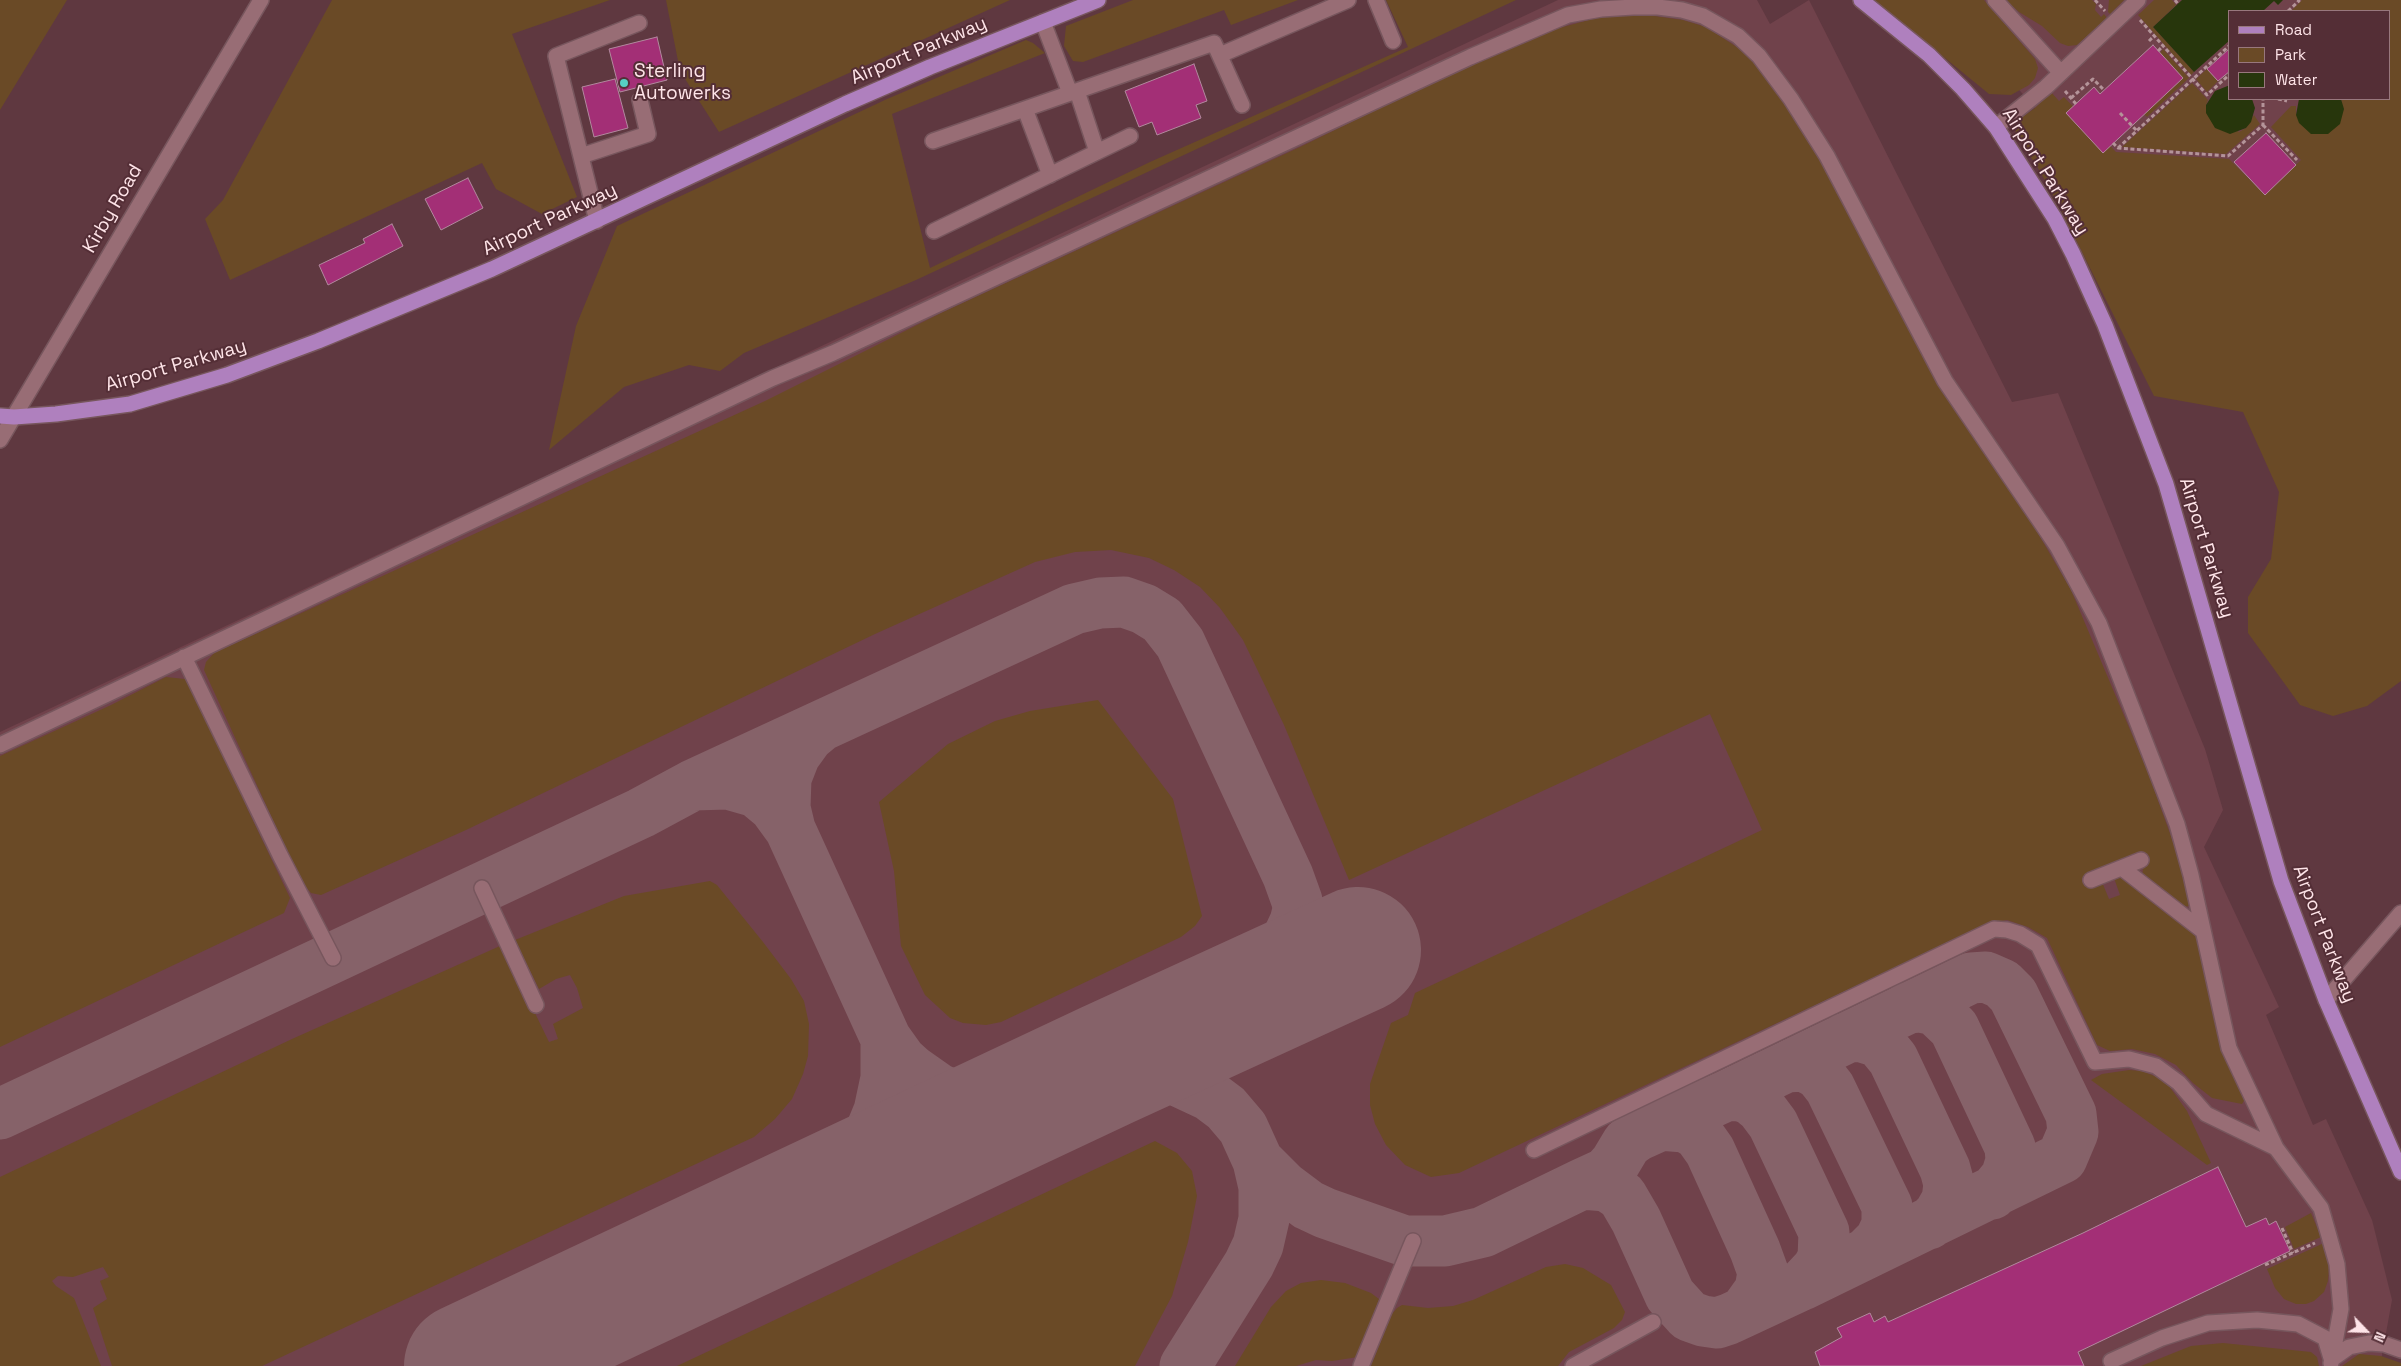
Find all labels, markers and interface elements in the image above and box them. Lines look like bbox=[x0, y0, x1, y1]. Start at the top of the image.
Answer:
legend bbox=[2228, 10, 2391, 100]
street label: Airport Parkway bbox=[848, 12, 990, 90]
text: Road bbox=[2275, 20, 2312, 39]
text: Park bbox=[2275, 45, 2306, 64]
place label: Sterling Autowerks bbox=[634, 61, 731, 105]
text: Water bbox=[2275, 70, 2317, 89]
marker: Sterling Autowerks bbox=[618, 77, 630, 89]
street label: Airport Parkway bbox=[1997, 104, 2093, 240]
street label: Kirby Road bbox=[78, 161, 148, 257]
street label: Airport Parkway bbox=[479, 179, 621, 261]
street label: Airport Parkway bbox=[103, 335, 249, 397]
street label: Airport Parkway bbox=[2174, 475, 2238, 621]
street label: Airport Parkway bbox=[2287, 862, 2361, 1006]
north arrow bbox=[2341, 1306, 2391, 1356]
text: N bbox=[2370, 1329, 2390, 1345]

